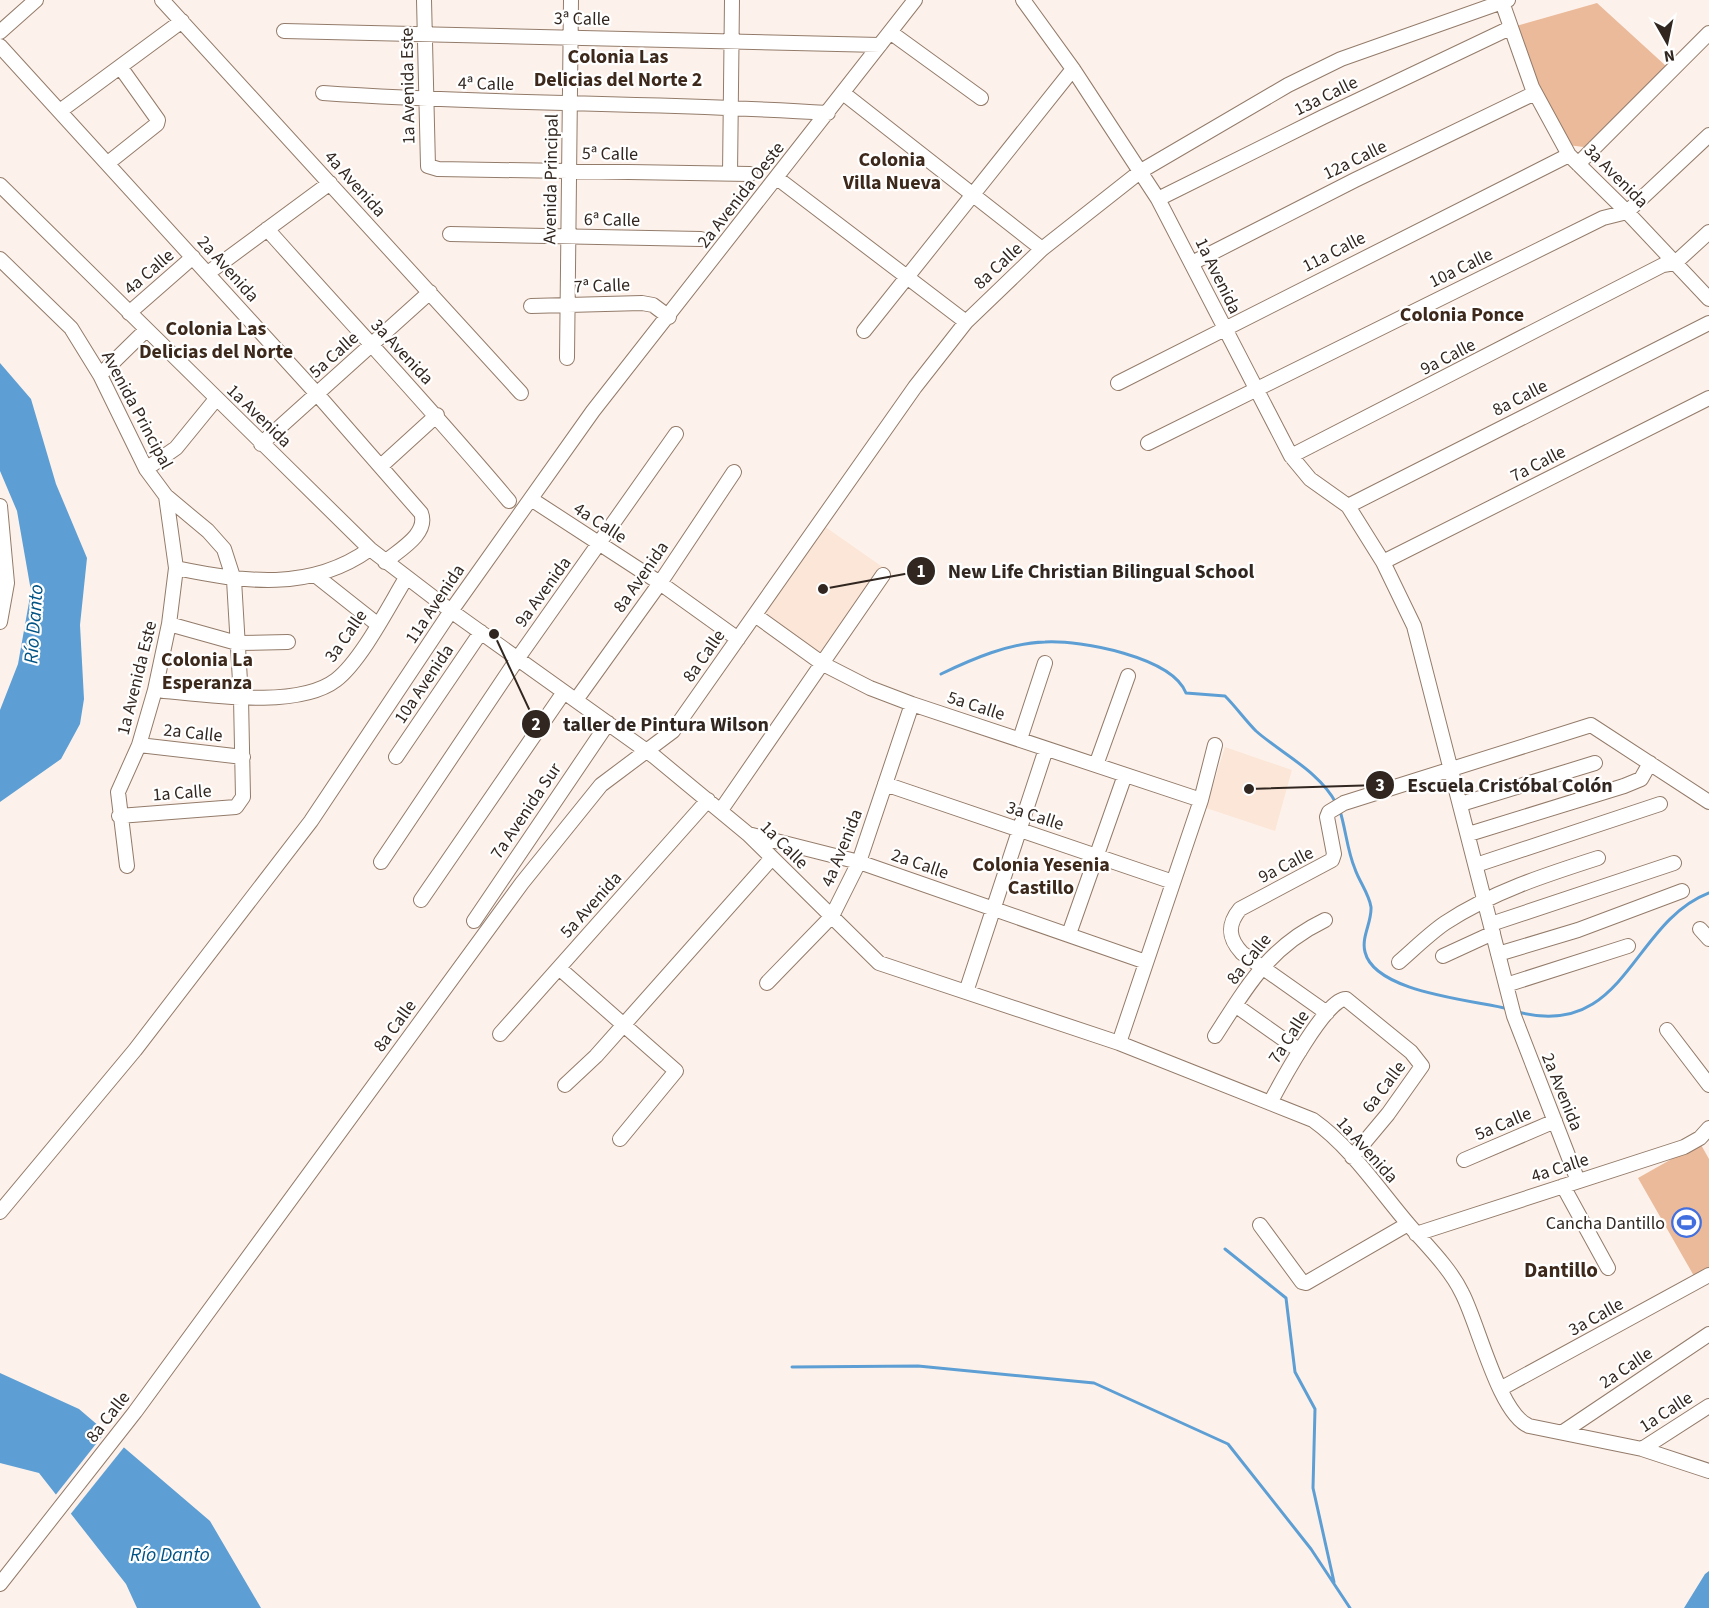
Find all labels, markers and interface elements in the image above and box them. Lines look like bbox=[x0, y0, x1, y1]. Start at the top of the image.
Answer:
street label: 3ª Calle bbox=[554, 6, 610, 32]
north arrow bbox=[1637, 12, 1697, 72]
street label: 1a Avenida Este bbox=[394, 27, 422, 145]
district label: Colonia Las Delicias del Norte 2 bbox=[534, 43, 702, 94]
text: N bbox=[1662, 44, 1676, 68]
street label: 13a Calle bbox=[1290, 70, 1362, 122]
street label: 4ª Calle bbox=[458, 71, 514, 97]
street label: Avenida Principal bbox=[537, 113, 565, 245]
street label: 12a Calle bbox=[1319, 134, 1391, 186]
street label: 2a Avenida Oeste bbox=[692, 137, 790, 253]
street label: 3a Avenida bbox=[1578, 138, 1654, 214]
street label: 5ª Calle bbox=[582, 141, 638, 167]
street label: 4a Avenida bbox=[318, 145, 392, 223]
district label: Colonia Villa Nueva bbox=[842, 146, 941, 197]
street label: 6ª Calle bbox=[584, 207, 640, 233]
street label: 11a Calle bbox=[1298, 225, 1370, 279]
street label: 2a Avenida bbox=[191, 230, 265, 308]
street label: 1a Avenida bbox=[1189, 234, 1247, 318]
street label: 8a Calle bbox=[968, 237, 1028, 295]
street label: 10a Calle bbox=[1425, 242, 1497, 294]
street label: 4a Calle bbox=[119, 243, 180, 301]
street label: 7ª Calle bbox=[573, 273, 631, 299]
district label: Colonia Ponce bbox=[1400, 301, 1524, 329]
street label: 3a Avenida bbox=[365, 314, 439, 390]
district label: Colonia Las Delicias del Norte bbox=[139, 315, 293, 366]
street label: 5a Calle bbox=[304, 326, 364, 384]
street label: 9a Calle bbox=[1416, 332, 1480, 382]
street label: Avenida Principal bbox=[95, 346, 179, 474]
street label: 8a Calle bbox=[1488, 373, 1552, 423]
street label: 1a Avenida bbox=[221, 379, 297, 453]
street label: 7a Calle bbox=[1506, 439, 1570, 489]
street label: 4a Calle bbox=[568, 496, 632, 550]
street label: 8a Avenida bbox=[607, 536, 675, 618]
street label: 9a Avenida bbox=[509, 552, 577, 632]
callout: New Life Christian Bilingual School bbox=[906, 552, 1266, 590]
text: New Life Christian Bilingual School bbox=[948, 558, 1255, 586]
street label: 11a Avenida bbox=[399, 559, 471, 649]
text: 1 bbox=[916, 559, 926, 584]
water label: Río Danto bbox=[17, 583, 51, 665]
street label: 3a Calle bbox=[319, 605, 373, 667]
street label: 1a Avenida Este bbox=[111, 618, 163, 738]
street label: 8a Calle bbox=[677, 625, 731, 687]
street label: 10a Avenida bbox=[388, 639, 460, 729]
district label: Colonia La Esperanza bbox=[161, 646, 253, 697]
street label: 5a Calle bbox=[944, 685, 1008, 727]
callout: taller de Pintura Wilson bbox=[521, 705, 781, 743]
text: taller de Pintura Wilson bbox=[563, 711, 769, 739]
text: 2 bbox=[531, 712, 541, 737]
street label: 2a Calle bbox=[162, 717, 224, 749]
street label: 7a Avenida Sur bbox=[485, 757, 568, 864]
callout: Escuela Cristóbal Colón bbox=[1365, 766, 1625, 804]
text: Escuela Cristóbal Colón bbox=[1407, 772, 1613, 800]
text: 3 bbox=[1375, 773, 1385, 798]
street label: 1a Calle bbox=[152, 778, 212, 808]
street label: 3a Calle bbox=[1003, 795, 1067, 837]
street label: 4a Avenida bbox=[815, 805, 869, 891]
street label: 1a Calle bbox=[754, 815, 814, 875]
street label: 9a Calle bbox=[1254, 840, 1318, 890]
street label: 2a Calle bbox=[888, 843, 952, 885]
district label: Colonia Yesenia Castillo bbox=[972, 851, 1110, 902]
street label: 5a Avenida bbox=[554, 866, 628, 944]
street label: 8a Calle bbox=[1221, 928, 1277, 990]
street label: 8a Calle bbox=[368, 995, 423, 1057]
street label: 7a Calle bbox=[1262, 1005, 1316, 1069]
street label: 2a Avenida bbox=[1535, 1049, 1589, 1135]
street label: 6a Calle bbox=[1356, 1056, 1412, 1118]
street label: 5a Calle bbox=[1471, 1101, 1535, 1147]
street label: 1a Avenida bbox=[1330, 1111, 1404, 1189]
street label: 4a Calle bbox=[1528, 1147, 1592, 1189]
sports icon: Cancha Dantillo bbox=[1670, 1207, 1702, 1239]
place label: Cancha Dantillo bbox=[1546, 1211, 1665, 1236]
district label: Dantillo bbox=[1524, 1255, 1598, 1285]
street label: 3a Calle bbox=[1564, 1292, 1628, 1342]
street label: 2a Calle bbox=[1595, 1341, 1658, 1395]
street label: 1a Calle bbox=[1634, 1385, 1698, 1439]
street label: 8a Calle bbox=[80, 1386, 136, 1448]
water label: Río Danto bbox=[130, 1541, 210, 1569]

